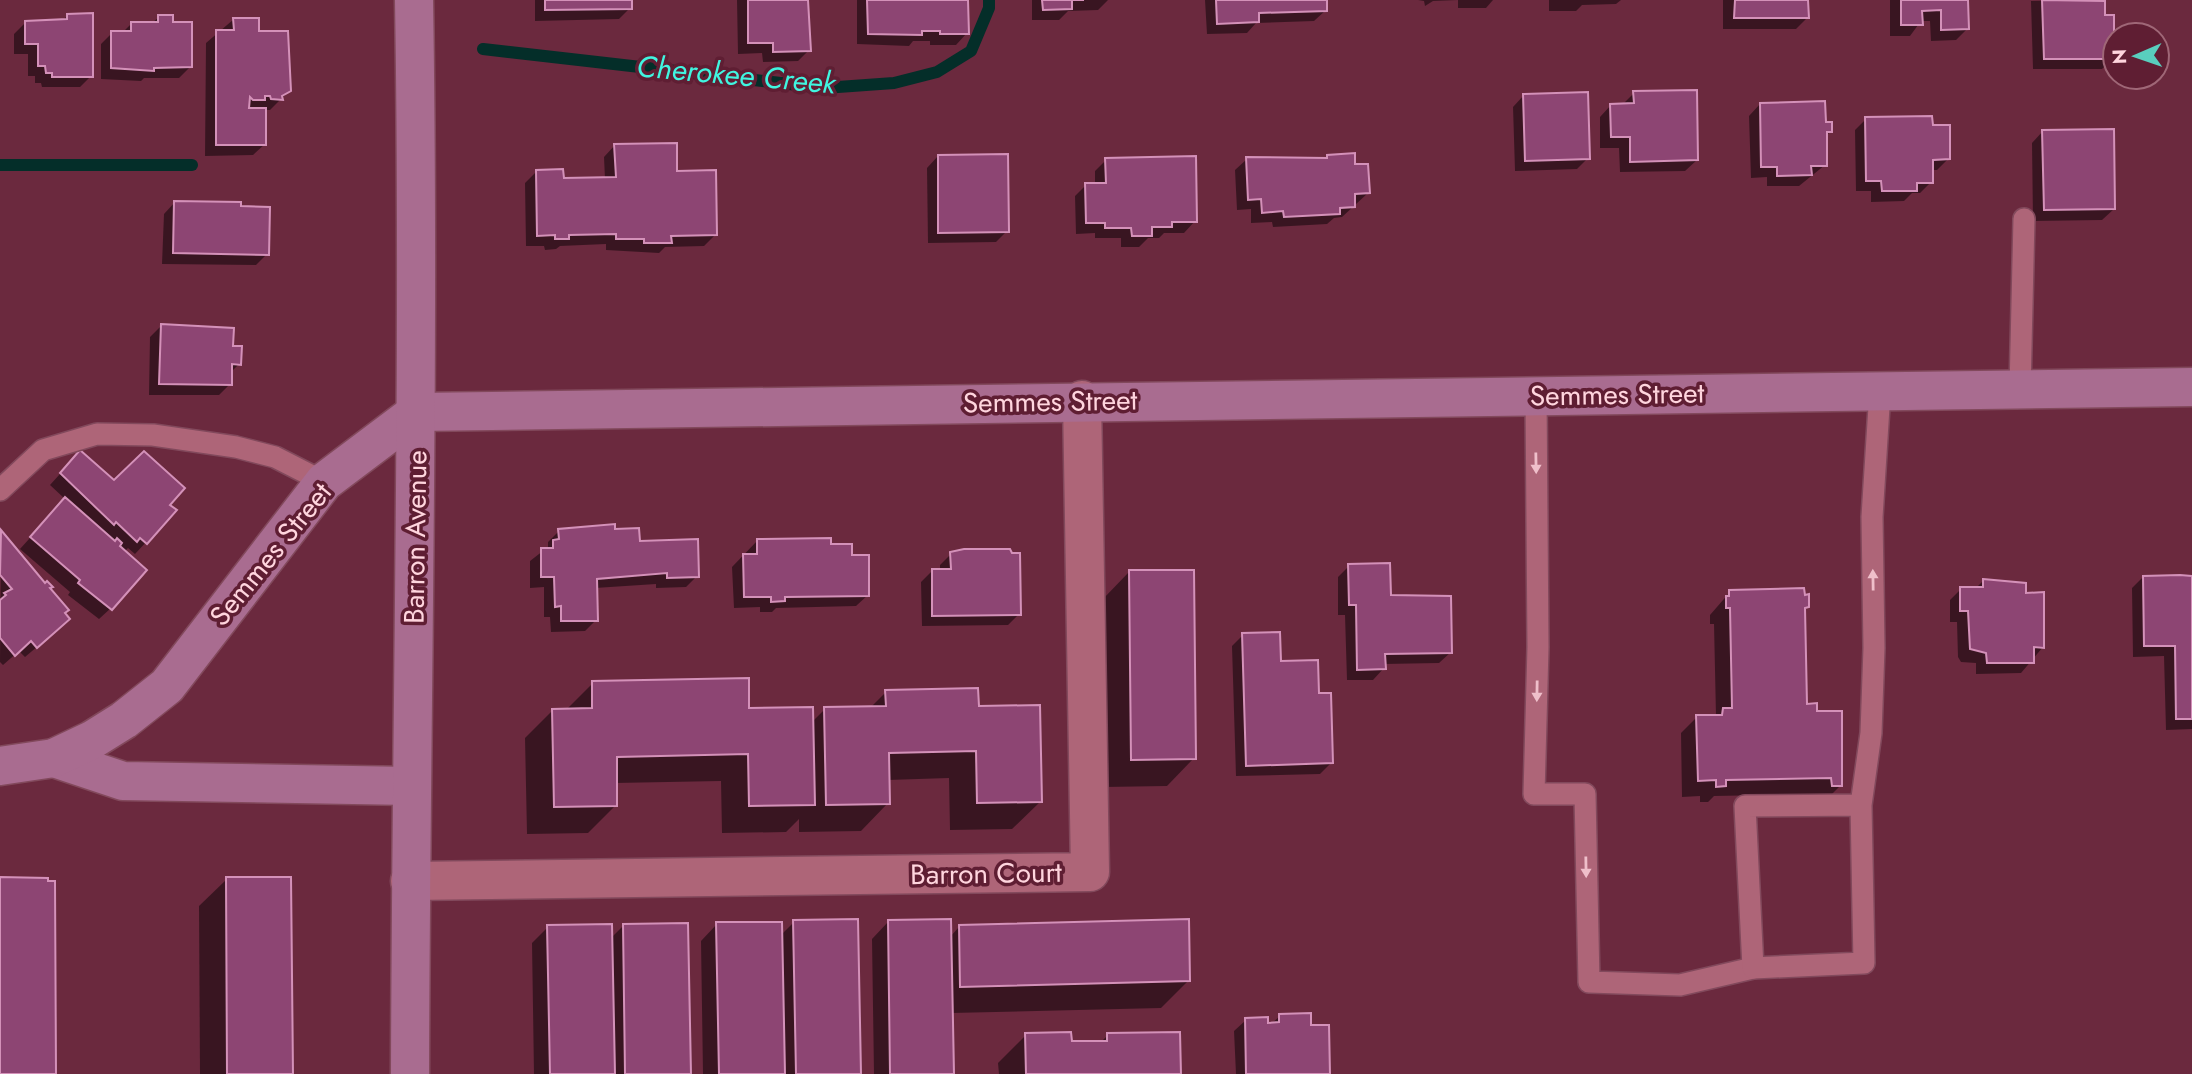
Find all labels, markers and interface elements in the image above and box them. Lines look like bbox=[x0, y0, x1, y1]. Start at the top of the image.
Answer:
north arrow bbox=[2101, 21, 2171, 91]
water label: Cherokee Creek bbox=[635, 44, 838, 105]
text: N bbox=[2106, 49, 2133, 65]
street label: Semmes Street bbox=[1529, 372, 1705, 417]
street label: Semmes Street bbox=[962, 379, 1138, 424]
street label: Barron Avenue bbox=[393, 450, 438, 624]
one-way arrow bbox=[1531, 452, 1542, 474]
street label: Semmes Street bbox=[200, 473, 341, 635]
one-way arrow bbox=[1867, 569, 1879, 591]
one-way arrow bbox=[1531, 680, 1543, 702]
street label: Barron Court bbox=[910, 852, 1063, 895]
one-way arrow bbox=[1581, 857, 1592, 879]

